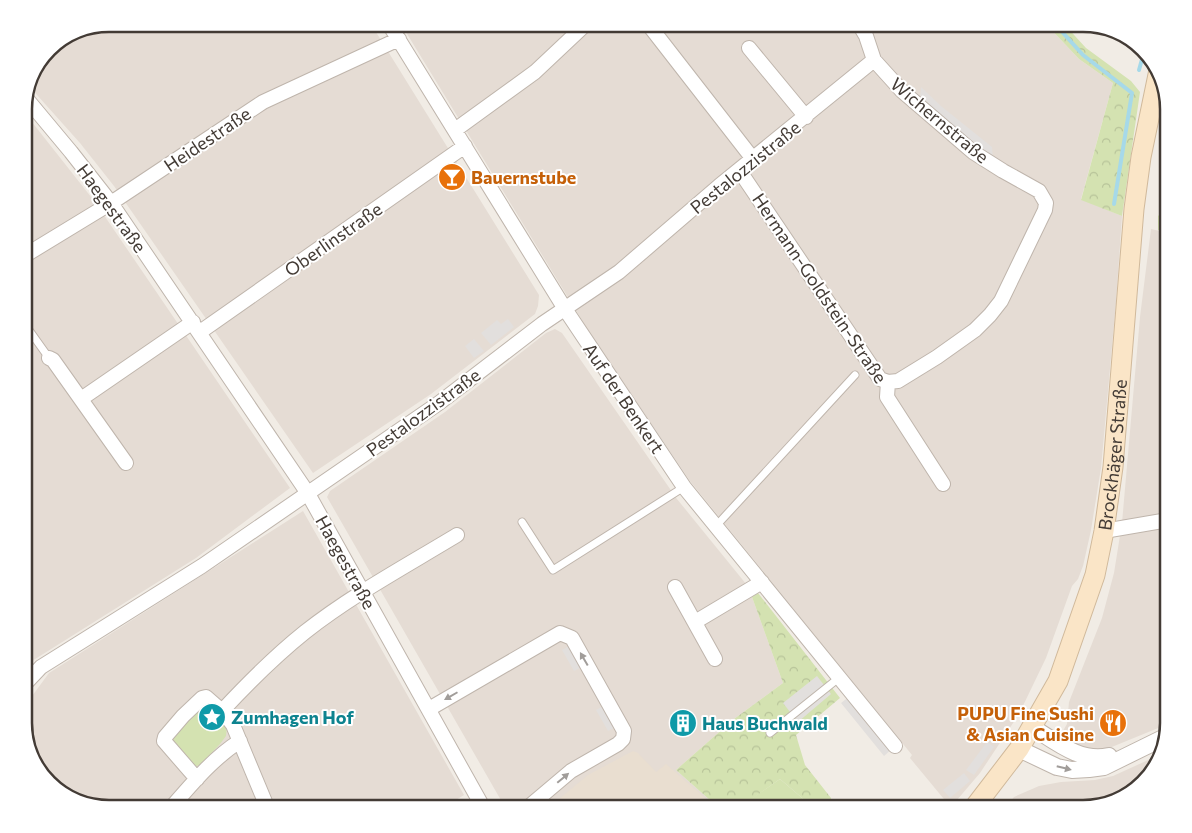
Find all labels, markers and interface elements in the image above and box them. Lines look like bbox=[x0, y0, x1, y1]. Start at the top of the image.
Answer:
street label: Wichernstraße bbox=[886, 73, 994, 167]
street label: Heidestraße bbox=[159, 102, 255, 176]
street label: Pestalozzistraße bbox=[685, 116, 805, 218]
street label: Haegestraße bbox=[73, 160, 151, 256]
bar icon: Bauernstube bbox=[437, 162, 467, 192]
place label: Bauernstube bbox=[471, 166, 576, 188]
street label: Hermann-Goldstein-Straße bbox=[748, 189, 892, 387]
street label: Oberlinstraße bbox=[280, 197, 386, 281]
street label: Auf der Benkert bbox=[579, 339, 669, 457]
street label: Pestalozzistraße bbox=[362, 363, 484, 461]
street label: Brockhäger Straße bbox=[1093, 378, 1131, 532]
street label: Haegestraße bbox=[311, 511, 381, 613]
one-way arrow bbox=[579, 652, 588, 665]
one-way arrow bbox=[445, 692, 458, 701]
place icon: Zumhagen Hof bbox=[197, 702, 227, 732]
place label: PUPU Fine Sushi & Asian Cuisine bbox=[957, 702, 1094, 745]
place label: Zumhagen Hof bbox=[231, 706, 354, 728]
building icon: Haus Buchwald bbox=[668, 708, 698, 738]
restaurant icon: PUPU Fine Sushi & Asian Cuisine bbox=[1098, 708, 1128, 738]
place label: Haus Buchwald bbox=[702, 712, 828, 734]
one-way arrow bbox=[1057, 764, 1072, 772]
one-way arrow bbox=[556, 772, 569, 783]

